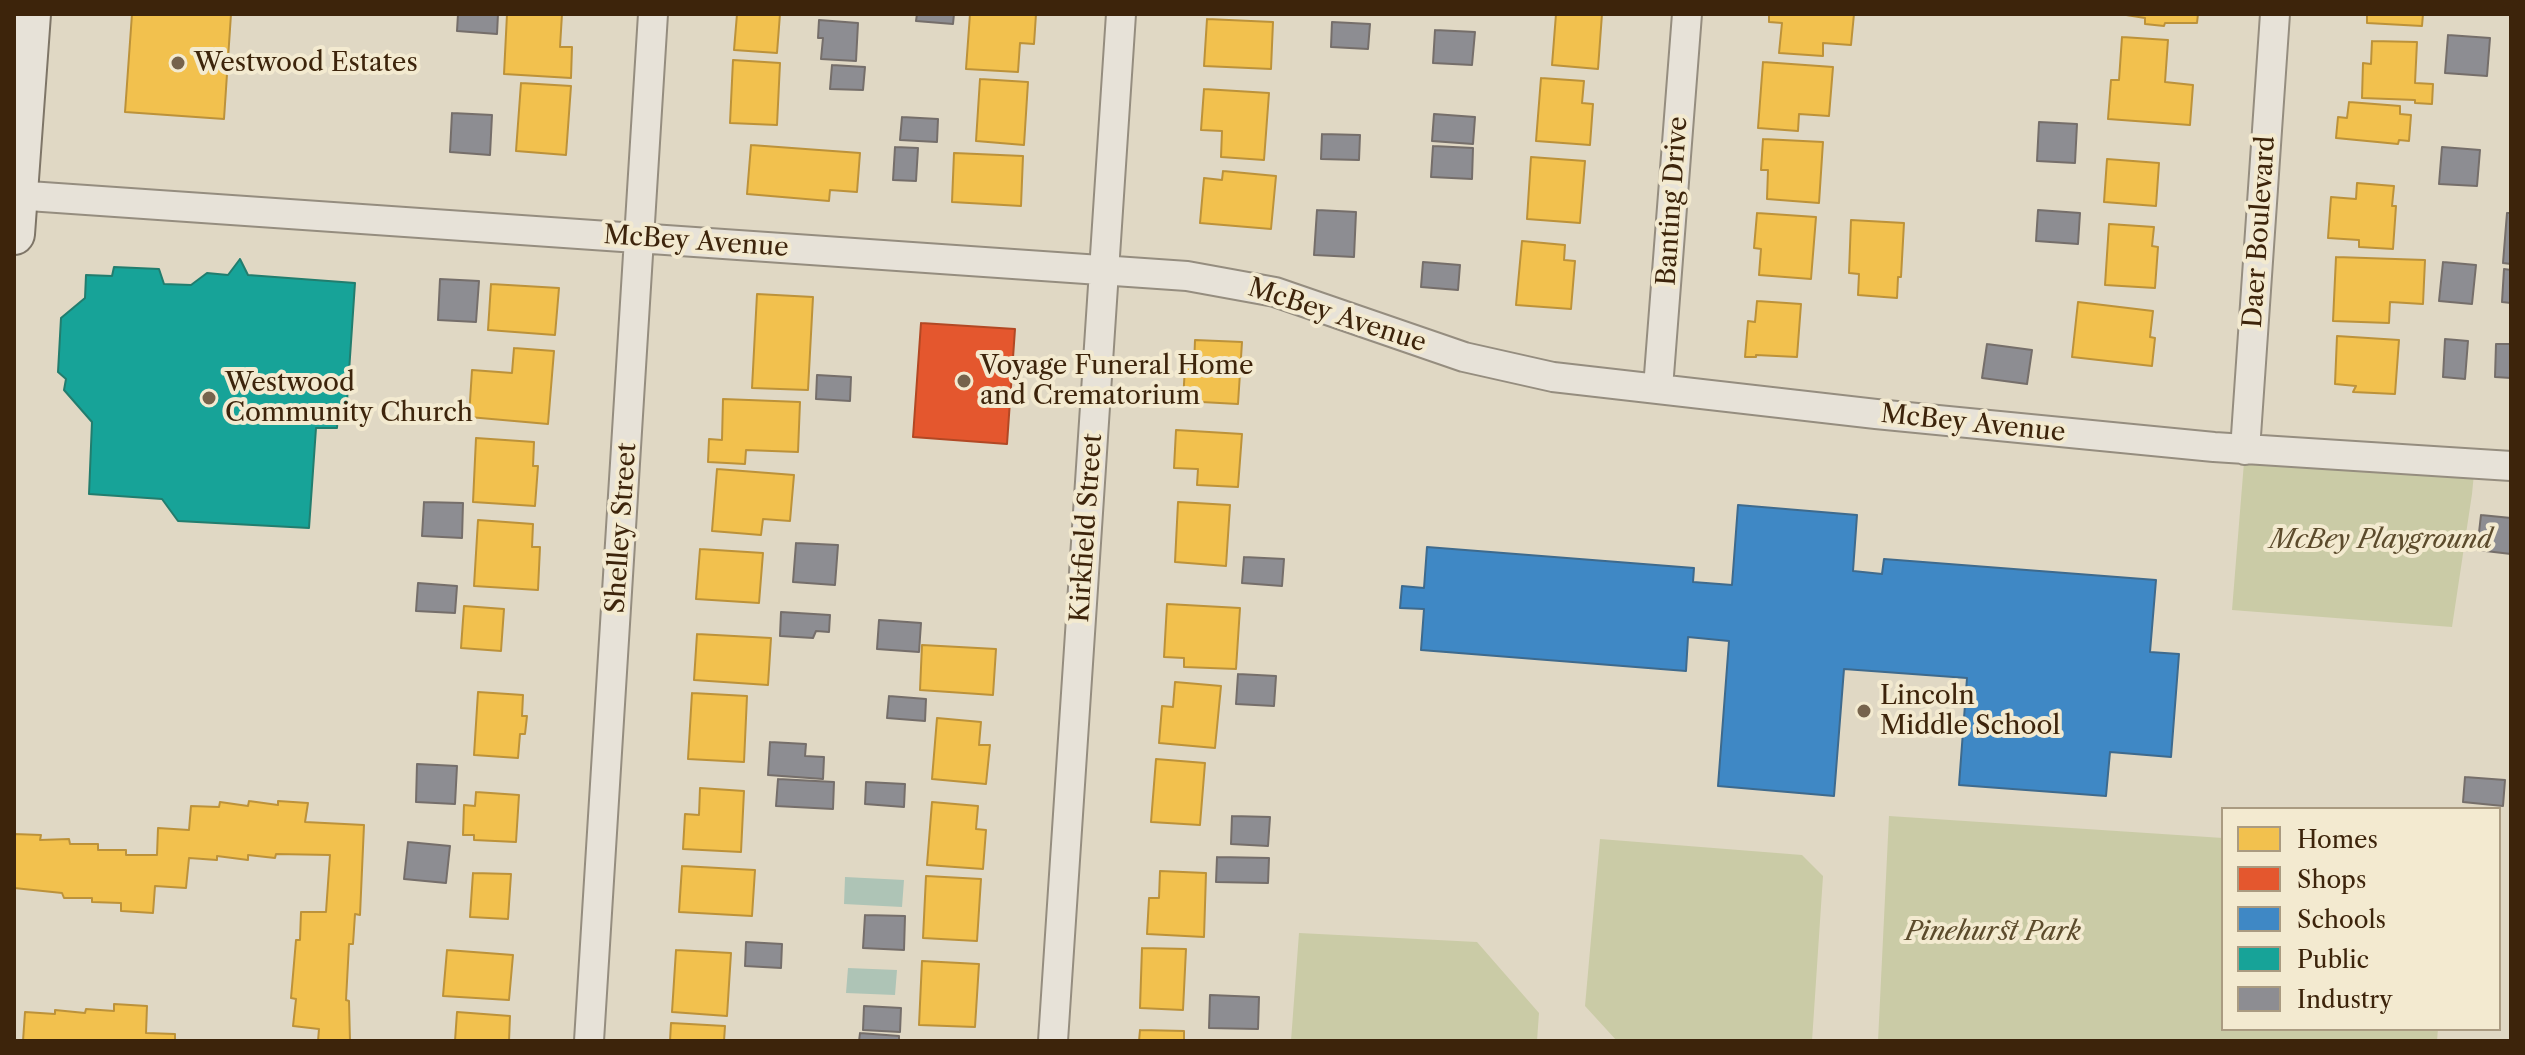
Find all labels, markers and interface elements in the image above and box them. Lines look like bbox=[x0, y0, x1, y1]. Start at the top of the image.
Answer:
place label: Westwood Estates bbox=[194, 47, 418, 79]
marker: Westwood Estates bbox=[169, 54, 187, 72]
street label: Banting Drive bbox=[1652, 115, 1694, 287]
street label: Daer Boulevard bbox=[2238, 135, 2282, 329]
street label: McBey Avenue bbox=[602, 220, 790, 264]
street label: McBey Avenue bbox=[1244, 273, 1430, 359]
place label: Voyage Funeral Home and Crematorium bbox=[980, 350, 1253, 412]
place label: Westwood Community Church bbox=[225, 367, 473, 428]
marker: Voyage Funeral Home and Crematorium bbox=[955, 372, 973, 390]
marker: Westwood Community Church bbox=[200, 389, 218, 407]
street label: McBey Avenue bbox=[1879, 399, 2067, 449]
street label: Kirkfield Street bbox=[1065, 433, 1109, 623]
street label: Shelley Street bbox=[600, 442, 644, 614]
park label: McBey Playground bbox=[2270, 524, 2492, 556]
place label: Lincoln Middle School bbox=[1880, 680, 2060, 742]
marker: Lincoln Middle School bbox=[1855, 702, 1873, 720]
legend bbox=[2221, 807, 2501, 1031]
text: Homes bbox=[2297, 825, 2378, 854]
text: Shops bbox=[2297, 865, 2366, 894]
text: Schools bbox=[2297, 905, 2386, 934]
park label: Pinehurst Park bbox=[1905, 916, 2081, 948]
text: Public bbox=[2297, 945, 2369, 974]
text: Industry bbox=[2297, 985, 2393, 1014]

